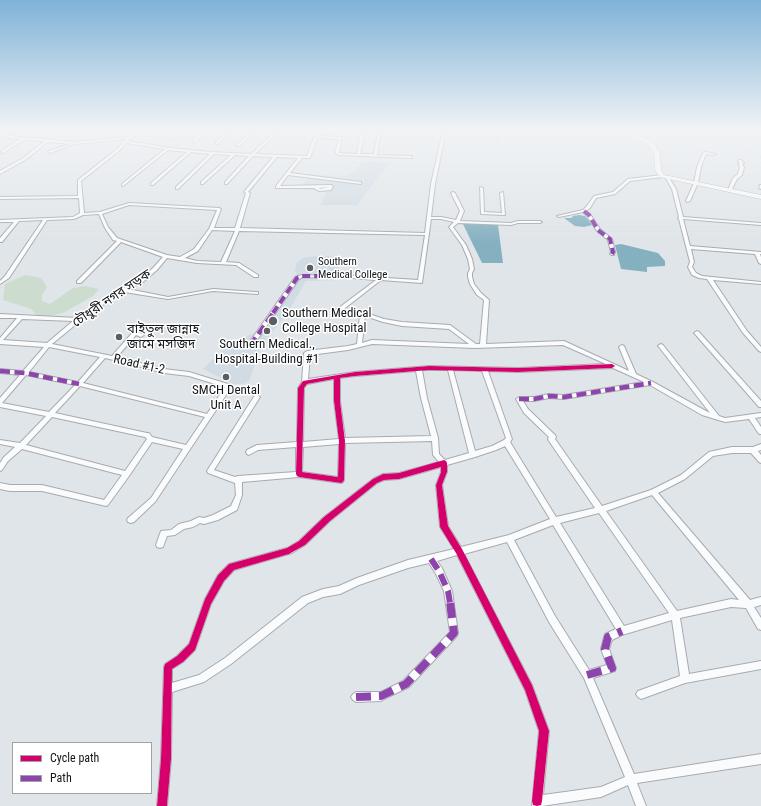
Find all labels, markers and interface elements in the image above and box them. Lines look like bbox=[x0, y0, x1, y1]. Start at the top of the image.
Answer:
place label: Southern Medical College bbox=[318, 255, 387, 281]
marker: Southern Medical College bbox=[305, 263, 315, 273]
street label: চৌধুরী নগর সড়ক bbox=[70, 267, 154, 331]
place label: Southern Medical College Hospital bbox=[282, 306, 372, 337]
marker: Southern Medical College Hospital bbox=[267, 315, 279, 327]
place label: বাইতুল জান্নাহ জামে মসজিদ bbox=[127, 322, 199, 353]
marker: Southern Medical., Hospital-Building #1 bbox=[262, 326, 272, 336]
marker: বাইতুল জান্নাহ জামে মসজিদ bbox=[114, 332, 124, 342]
place label: Southern Medical., Hospital-Building #1 bbox=[215, 337, 319, 368]
street label: Road #1-2 bbox=[112, 352, 166, 378]
marker: SMCH Dental Unit A bbox=[221, 372, 231, 382]
place label: SMCH Dental Unit A bbox=[192, 383, 260, 414]
legend bbox=[12, 742, 152, 794]
text: Cycle path bbox=[50, 751, 99, 765]
text: Path bbox=[50, 771, 72, 785]

